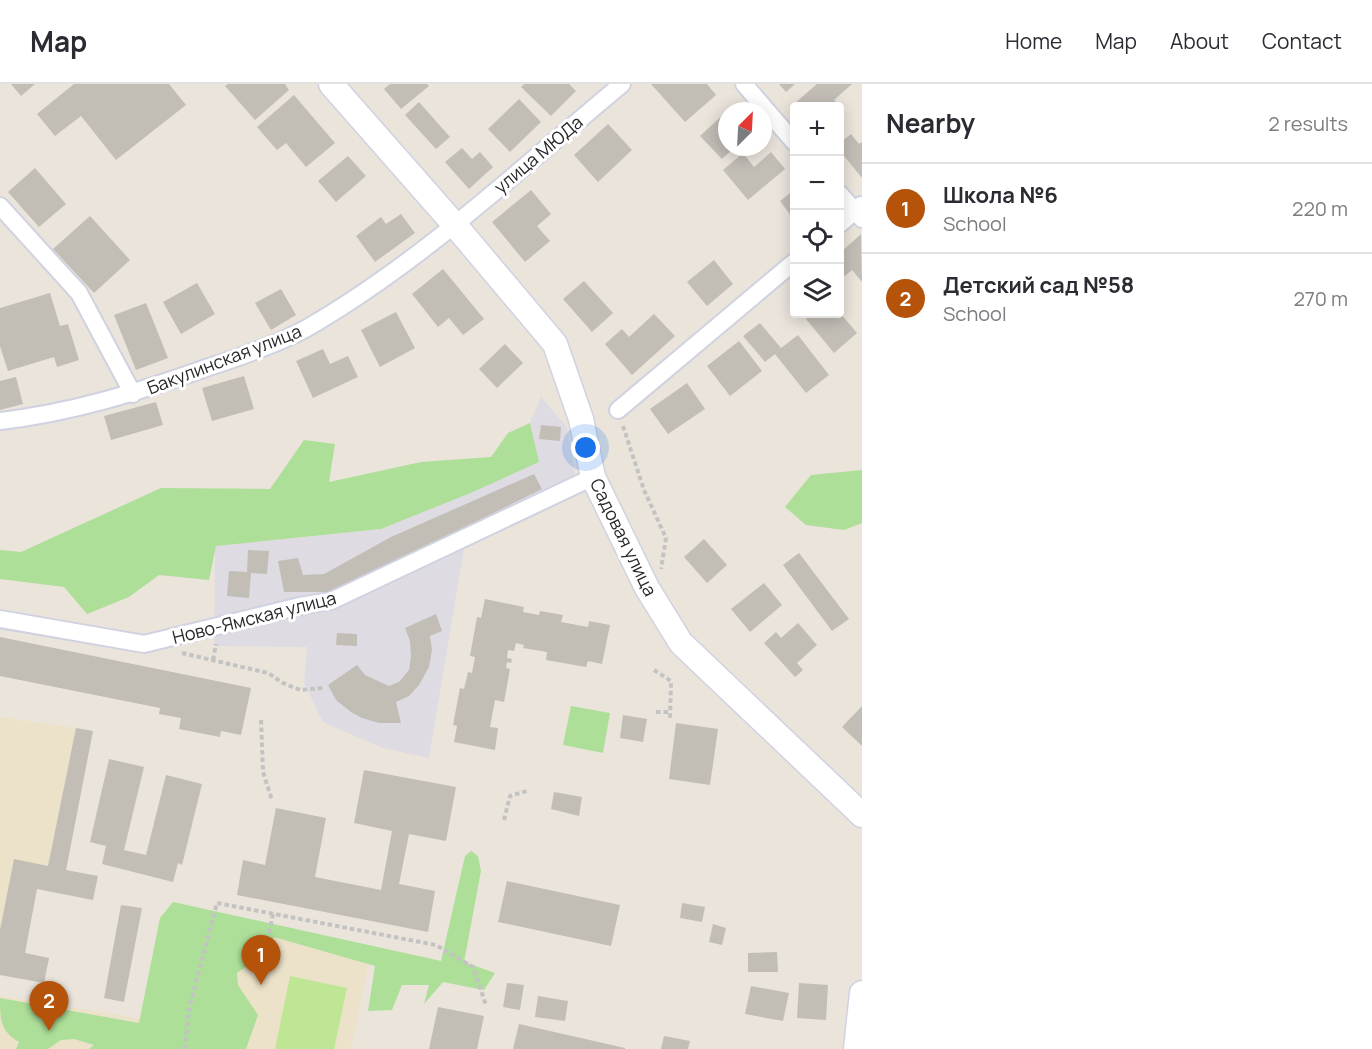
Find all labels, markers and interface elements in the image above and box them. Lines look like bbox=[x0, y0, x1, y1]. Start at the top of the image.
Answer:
text: Map bbox=[30, 22, 87, 60]
text: Home bbox=[1005, 27, 1062, 55]
text: Map bbox=[1095, 27, 1137, 55]
text: About bbox=[1170, 27, 1229, 55]
text: Contact bbox=[1262, 27, 1342, 55]
north arrow bbox=[718, 102, 772, 156]
map controls bbox=[790, 102, 844, 318]
button: + bbox=[790, 102, 844, 156]
text: Nearby bbox=[886, 105, 975, 141]
street label: улица МЮДа bbox=[489, 110, 587, 198]
text: 2 results bbox=[1268, 110, 1348, 137]
button: − bbox=[790, 156, 844, 210]
text: Школа №6 bbox=[943, 180, 1058, 210]
text: 1 bbox=[901, 195, 910, 222]
text: 220 m bbox=[1292, 195, 1348, 222]
button: locate bbox=[790, 210, 844, 264]
text: School bbox=[943, 210, 1007, 237]
button: layers bbox=[790, 264, 844, 318]
text: Детский сад №58 bbox=[943, 270, 1134, 300]
text: 2 bbox=[900, 285, 911, 312]
text: 270 m bbox=[1293, 285, 1348, 312]
text: School bbox=[943, 300, 1007, 327]
street label: Бакулинская улица bbox=[143, 319, 305, 399]
your location bbox=[571, 433, 600, 462]
street label: Садовая улица bbox=[585, 474, 663, 600]
street label: Ново-Ямская улица bbox=[170, 585, 338, 649]
pin: 1 bbox=[242, 936, 280, 985]
pin: 2 bbox=[29, 982, 68, 1031]

